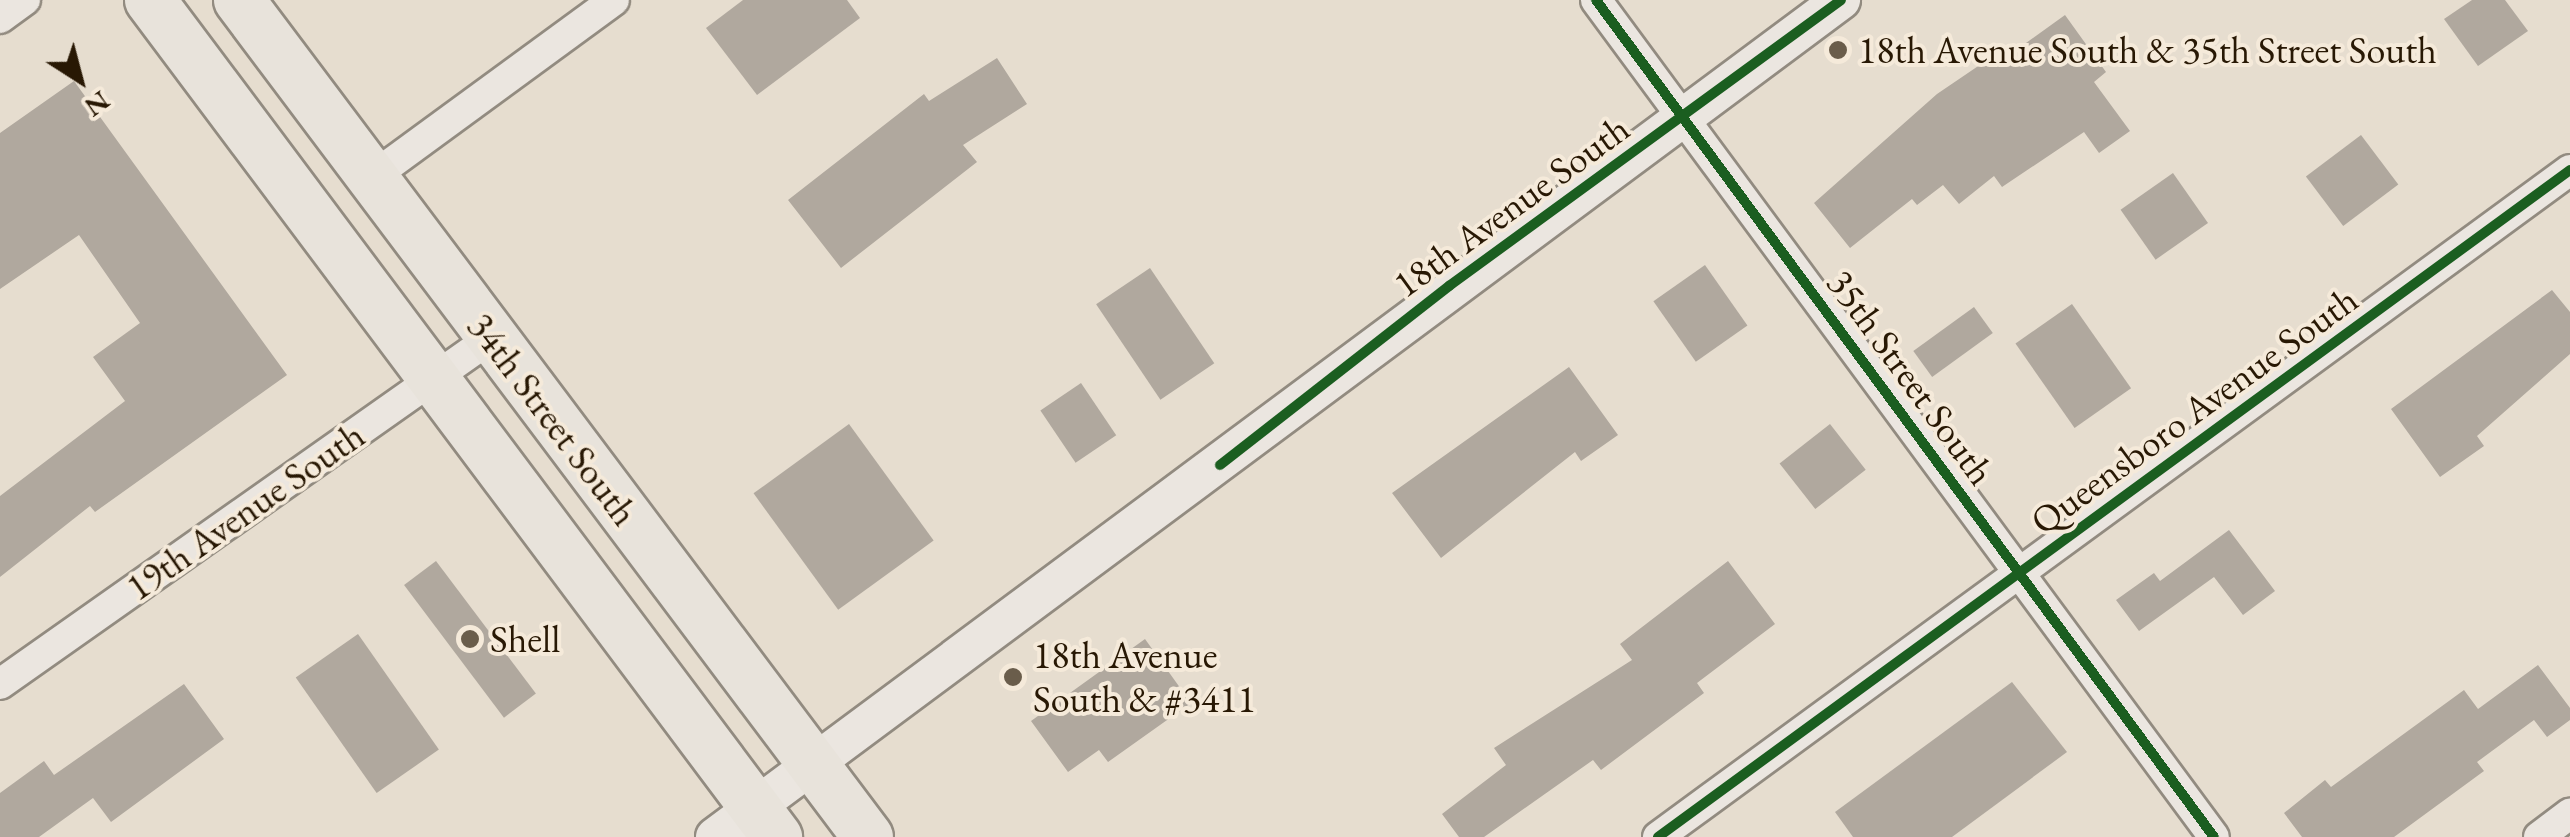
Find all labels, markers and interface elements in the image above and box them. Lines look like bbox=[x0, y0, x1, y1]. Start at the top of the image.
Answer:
place label: 18th Avenue South & 35th Street South bbox=[1858, 27, 2437, 73]
north arrow bbox=[30, 30, 130, 130]
marker: 18th Avenue South & 35th Street South bbox=[1827, 39, 1849, 61]
text: N bbox=[78, 83, 117, 125]
street label: 18th Avenue South bbox=[1384, 105, 1638, 307]
street label: 35th Street South bbox=[1818, 261, 2004, 493]
street label: Queensboro Avenue South bbox=[2022, 276, 2366, 544]
street label: 34th Street South bbox=[458, 304, 648, 534]
street label: 19th Avenue South bbox=[117, 412, 373, 610]
place label: Shell bbox=[490, 616, 560, 662]
marker: Shell bbox=[459, 628, 481, 650]
place label: 18th Avenue South & #3411 bbox=[1033, 632, 1256, 722]
marker: 18th Avenue South & #3411 bbox=[1002, 666, 1024, 688]

